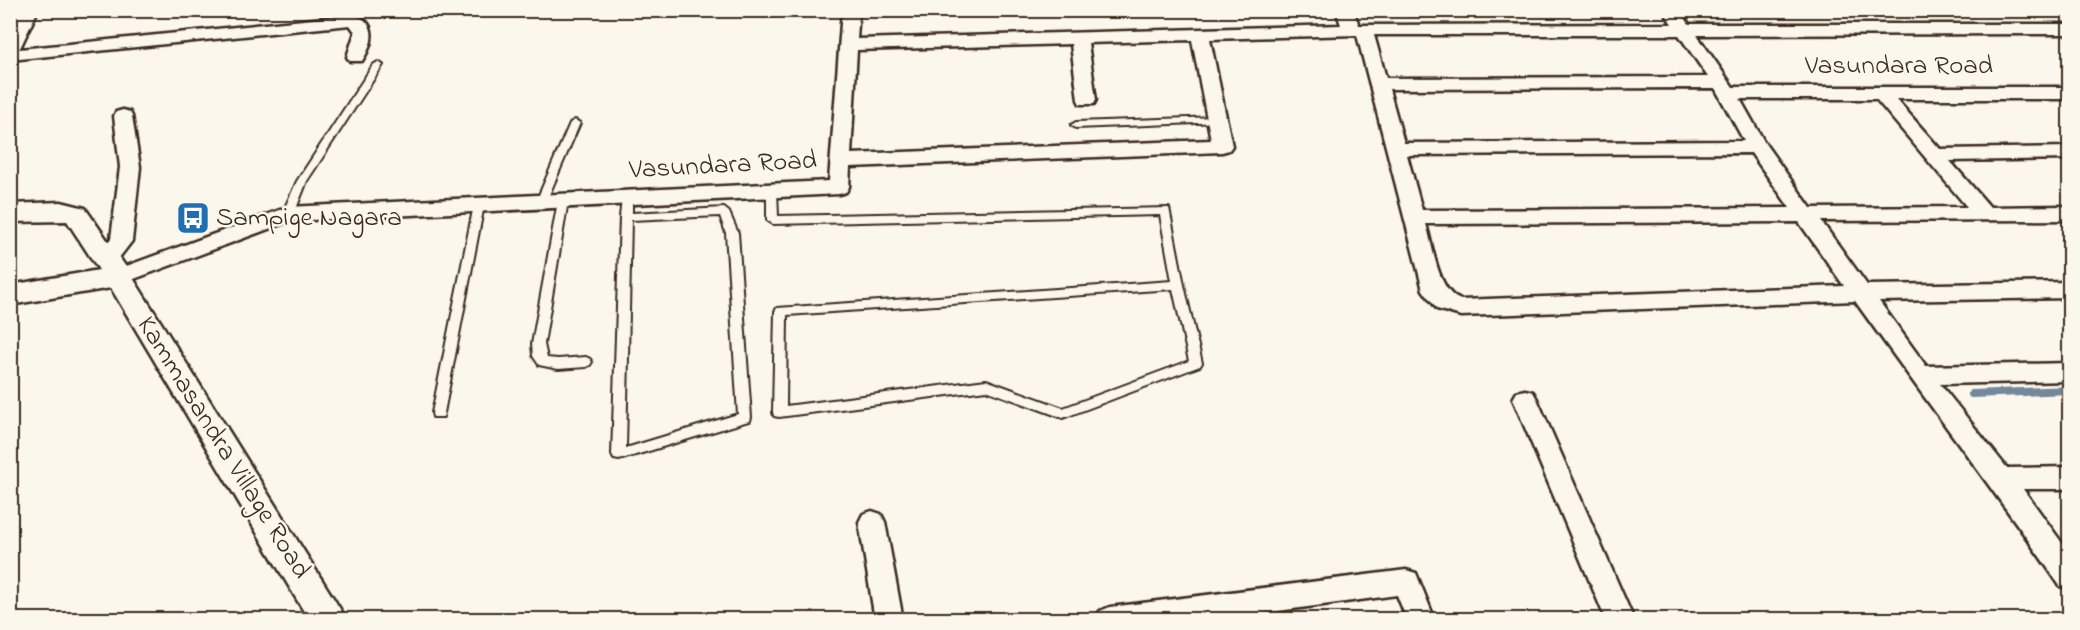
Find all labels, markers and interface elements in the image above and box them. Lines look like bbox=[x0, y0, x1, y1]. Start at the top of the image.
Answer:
street label: Vasundara Road bbox=[1804, 47, 1993, 86]
street label: Vasundara Road bbox=[627, 142, 818, 190]
place label: Sampige Nagara bbox=[216, 199, 402, 238]
bus stop icon: Sampige Nagara bbox=[175, 200, 211, 236]
street label: Kammasandra Village Road bbox=[126, 309, 320, 587]

